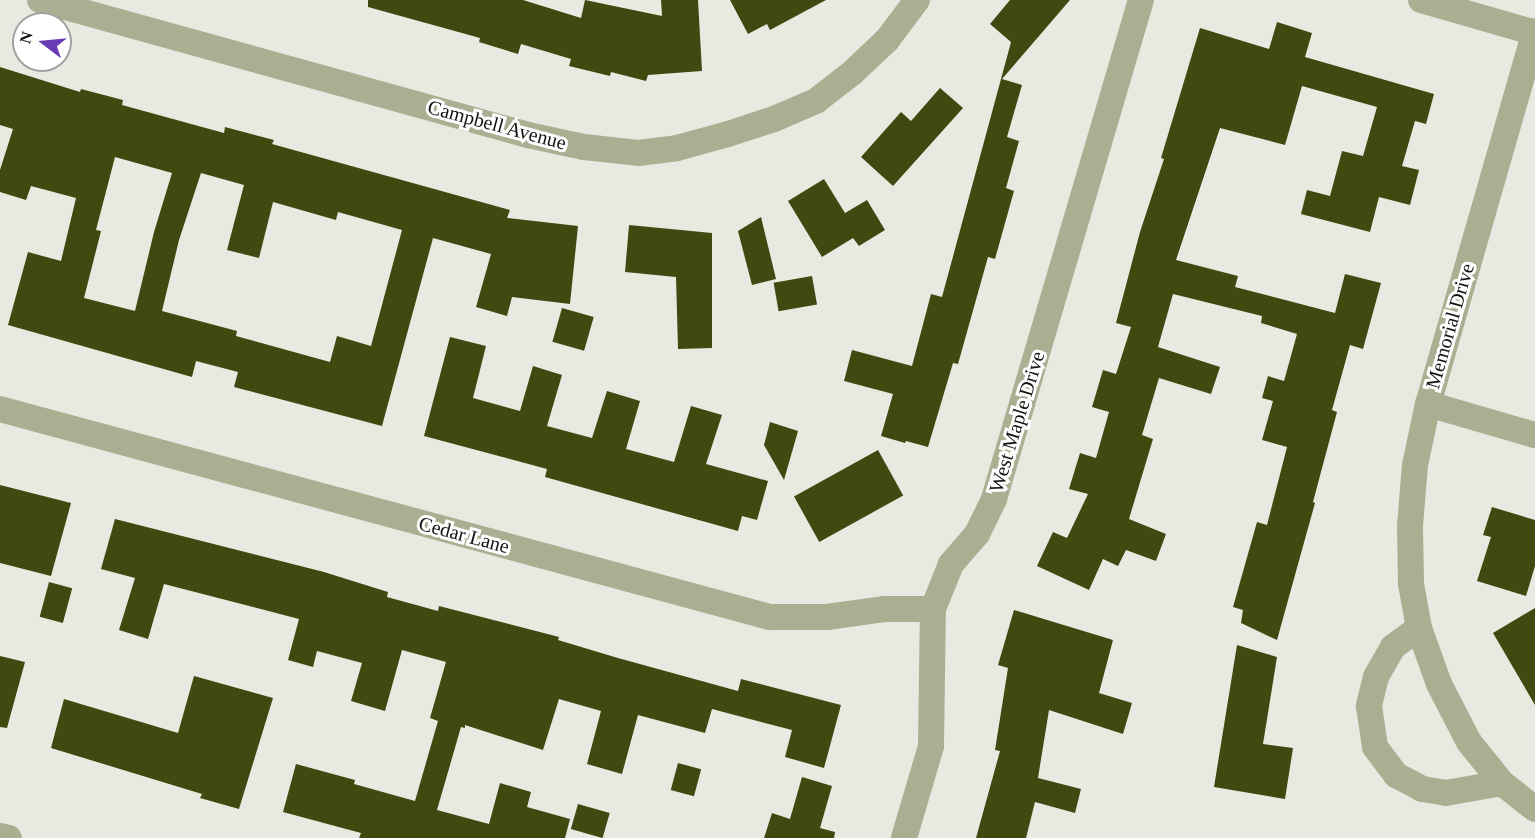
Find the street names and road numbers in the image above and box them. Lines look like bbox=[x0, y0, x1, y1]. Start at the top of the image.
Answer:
street label: Campbell Avenue bbox=[425, 95, 569, 155]
street label: Memorial Drive bbox=[1421, 260, 1479, 392]
street label: West Maple Drive bbox=[984, 349, 1050, 495]
street label: Cedar Lane bbox=[416, 511, 512, 559]

